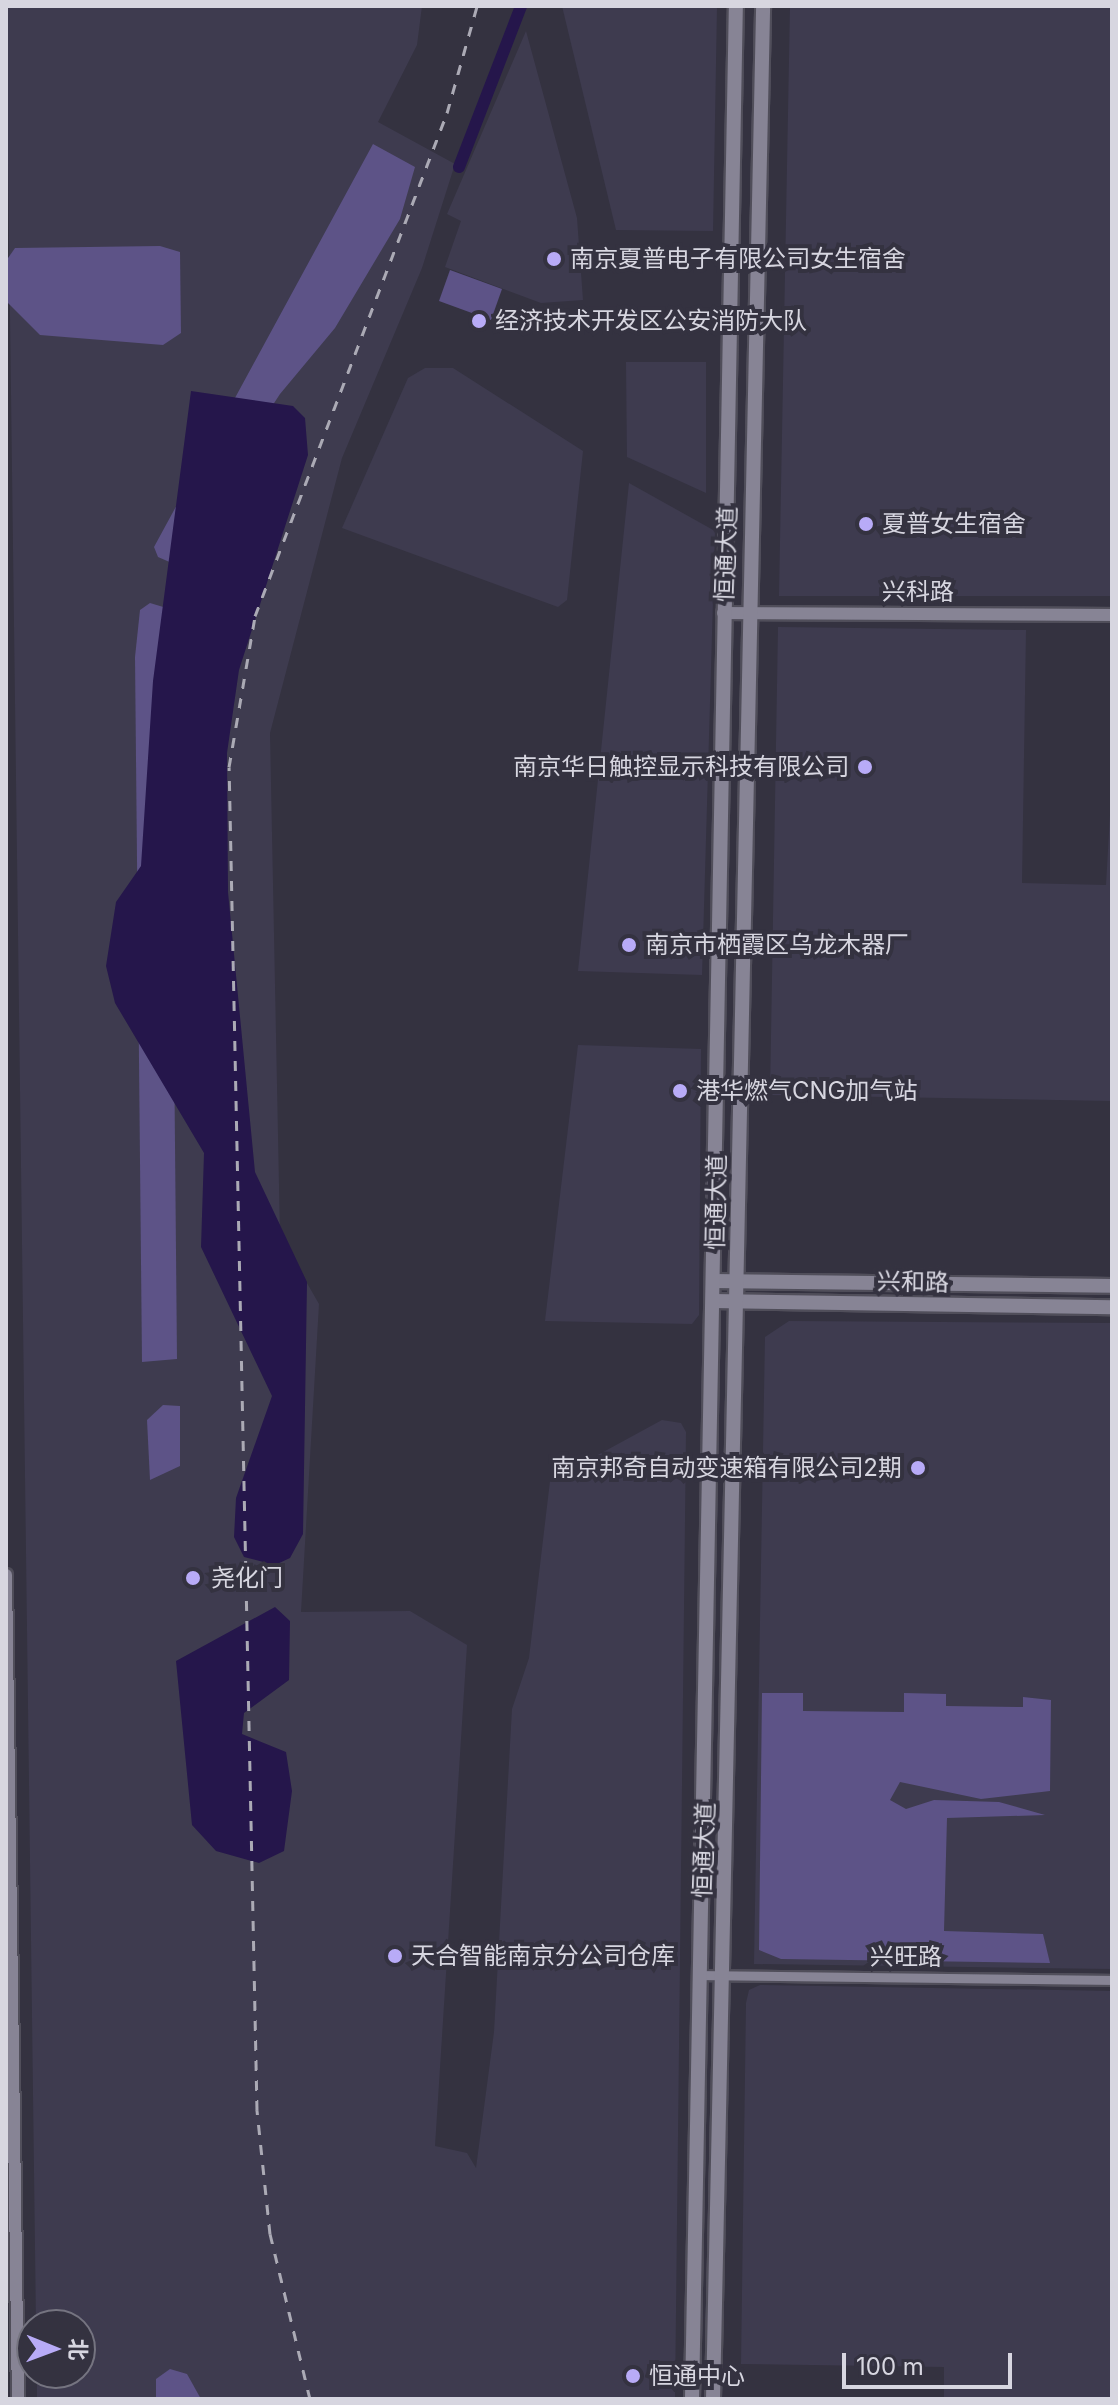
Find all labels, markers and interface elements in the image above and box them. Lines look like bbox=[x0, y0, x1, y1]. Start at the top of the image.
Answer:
place label: 南京夏普电子有限公司女生宿舍 bbox=[570, 245, 906, 273]
marker: 南京夏普电子有限公司女生宿舍 bbox=[545, 250, 563, 268]
place label: 经济技术开发区公安消防大队 bbox=[495, 307, 807, 335]
marker: 经济技术开发区公安消防大队 bbox=[470, 312, 488, 330]
street label: 恒通大道 bbox=[710, 506, 742, 602]
place label: 夏普女生宿舍 bbox=[882, 510, 1026, 538]
marker: 夏普女生宿舍 bbox=[857, 515, 875, 533]
street label: 兴科路 bbox=[882, 578, 954, 606]
place label: 南京华日触控显示科技有限公司 bbox=[513, 753, 849, 781]
marker: 南京华日触控显示科技有限公司 bbox=[856, 758, 874, 776]
place label: 南京市栖霞区乌龙木器厂 bbox=[645, 931, 909, 959]
marker: 南京市栖霞区乌龙木器厂 bbox=[620, 936, 638, 954]
place label: 港华燃气CNG加气站 bbox=[696, 1077, 918, 1105]
marker: 港华燃气CNG加气站 bbox=[671, 1082, 689, 1100]
street label: 恒通大道 bbox=[701, 1154, 731, 1250]
street label: 兴和路 bbox=[877, 1267, 949, 1297]
place label: 南京邦奇自动变速箱有限公司2期 bbox=[551, 1454, 902, 1482]
marker: 南京邦奇自动变速箱有限公司2期 bbox=[909, 1459, 927, 1477]
place label: 尧化门 bbox=[211, 1564, 283, 1592]
marker: 尧化门 bbox=[182, 1567, 204, 1589]
street label: 恒通大道 bbox=[688, 1802, 720, 1898]
place label: 天合智能南京分公司仓库 bbox=[411, 1942, 675, 1970]
street label: 兴旺路 bbox=[870, 1943, 942, 1971]
marker: 天合智能南京分公司仓库 bbox=[386, 1947, 404, 1965]
north arrow bbox=[16, 2309, 96, 2389]
scale bar bbox=[846, 2337, 1016, 2387]
text: 北 bbox=[65, 2338, 91, 2361]
text: 100 m bbox=[856, 2352, 924, 2381]
place label: 恒通中心 bbox=[649, 2362, 745, 2390]
marker: 恒通中心 bbox=[624, 2367, 642, 2385]

